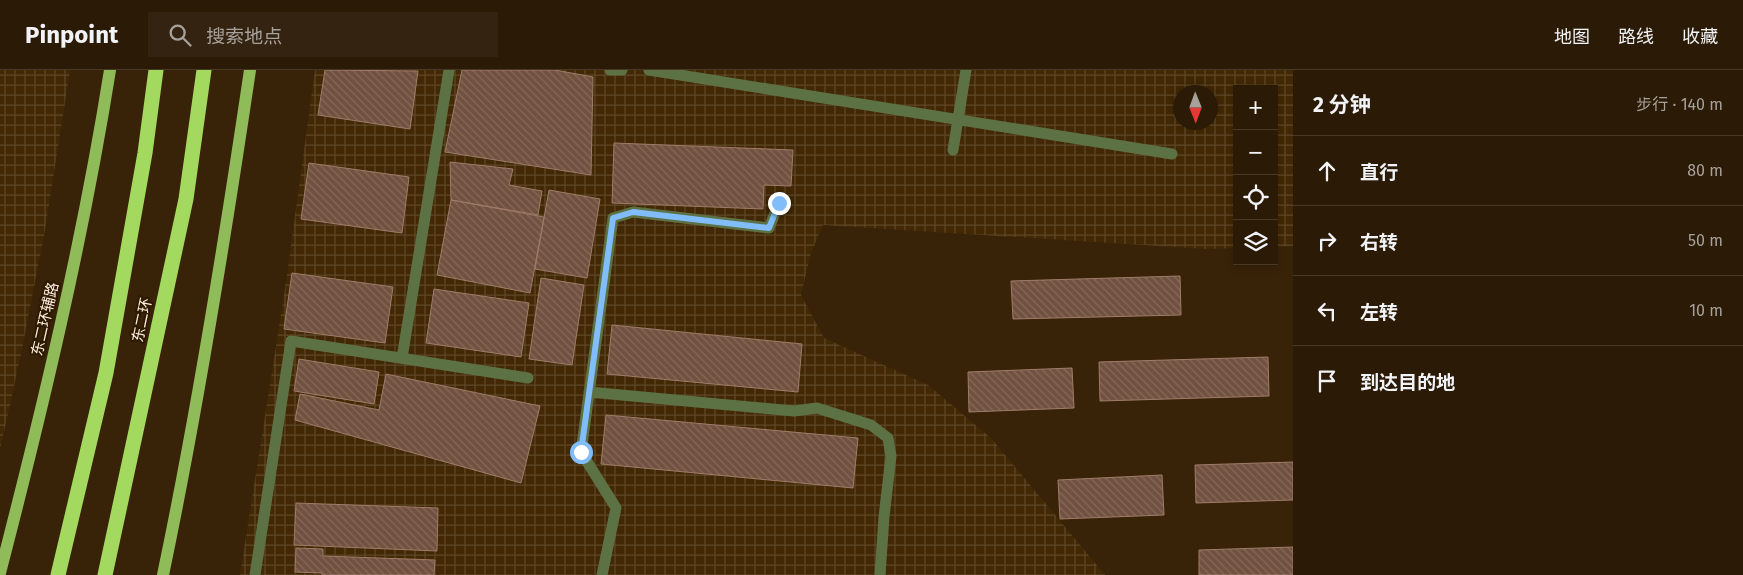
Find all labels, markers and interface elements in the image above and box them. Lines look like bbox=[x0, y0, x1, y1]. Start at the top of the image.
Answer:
search box bbox=[148, 12, 498, 57]
text: Pinpoint bbox=[25, 21, 118, 49]
icon: search bbox=[166, 21, 194, 49]
text: 搜索地点 bbox=[206, 25, 282, 48]
text: 地图 bbox=[1554, 26, 1590, 48]
text: 路线 bbox=[1618, 26, 1654, 48]
text: 收藏 bbox=[1682, 26, 1718, 48]
north arrow bbox=[1173, 85, 1218, 130]
map controls bbox=[1233, 85, 1278, 265]
button: + bbox=[1233, 85, 1278, 130]
text: 2 分钟 bbox=[1313, 92, 1371, 118]
text: 步行 · 140 m bbox=[1636, 95, 1723, 114]
button: − bbox=[1233, 130, 1278, 175]
icon: ahead bbox=[1313, 157, 1341, 185]
text: 直行 bbox=[1360, 161, 1398, 184]
text: 80 m bbox=[1687, 161, 1723, 180]
button: locate bbox=[1233, 175, 1278, 220]
route end bbox=[768, 192, 791, 215]
button: layers bbox=[1233, 220, 1278, 265]
icon: right bbox=[1313, 227, 1341, 255]
text: 右转 bbox=[1360, 231, 1398, 254]
text: 50 m bbox=[1688, 231, 1723, 250]
street label: 东二环辅路 bbox=[28, 280, 62, 358]
street label: 东二环 bbox=[129, 296, 155, 344]
icon: left bbox=[1313, 297, 1341, 325]
text: 左转 bbox=[1360, 301, 1398, 324]
text: 10 m bbox=[1689, 301, 1723, 320]
icon: arrive bbox=[1313, 367, 1341, 395]
text: 到达目的地 bbox=[1360, 371, 1455, 394]
route start bbox=[570, 441, 593, 464]

